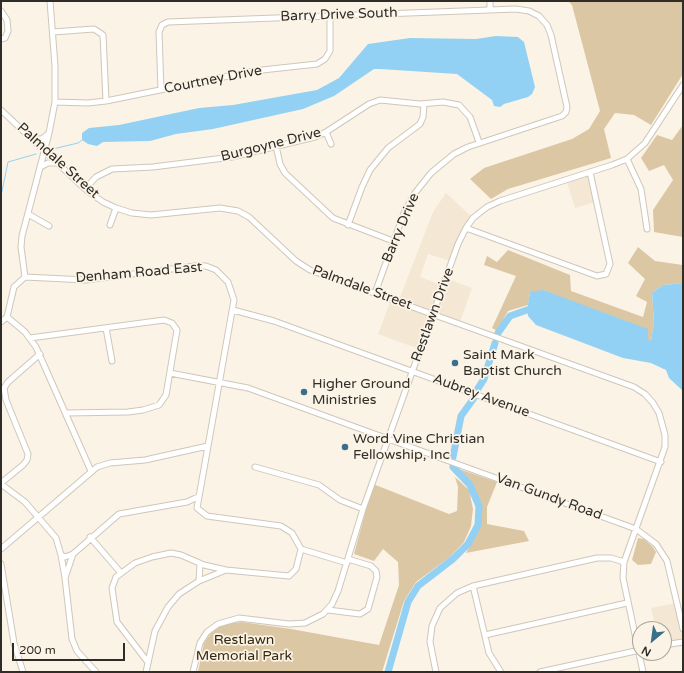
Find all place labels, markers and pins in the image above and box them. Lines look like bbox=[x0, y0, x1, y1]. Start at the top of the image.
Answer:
place label: Saint Mark Baptist Church bbox=[463, 347, 562, 380]
marker: Saint Mark Baptist Church bbox=[450, 358, 460, 368]
place label: Higher Ground Ministries bbox=[312, 376, 410, 408]
marker: Higher Ground Ministries bbox=[299, 387, 309, 397]
place label: Word Vine Christian Fellowship, Inc bbox=[353, 431, 485, 464]
marker: Word Vine Christian Fellowship, Inc bbox=[340, 442, 350, 452]

